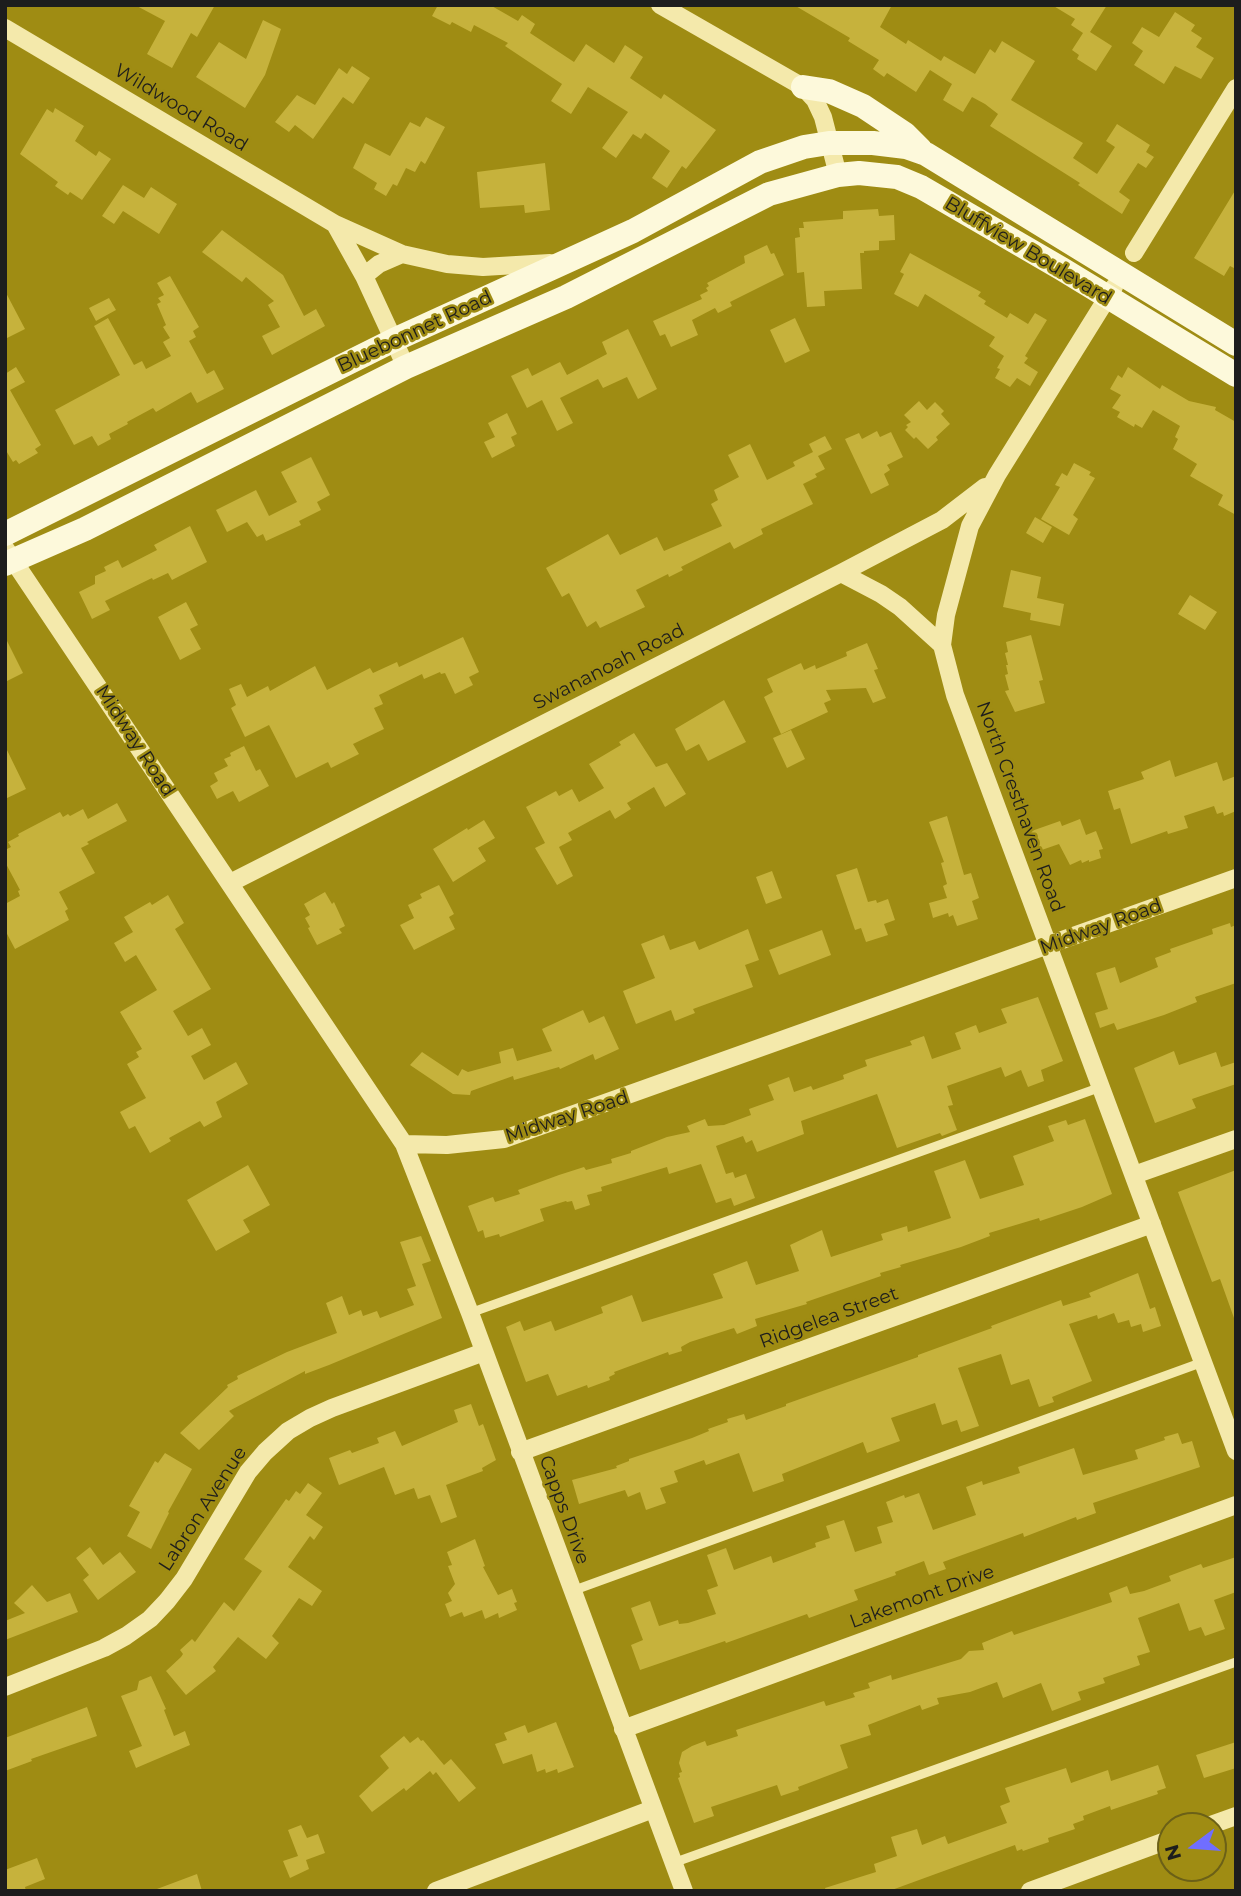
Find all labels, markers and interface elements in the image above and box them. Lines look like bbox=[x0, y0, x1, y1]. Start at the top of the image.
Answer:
street label: Wildwood Road bbox=[110, 59, 252, 157]
street label: Bluffview Boulevard bbox=[940, 192, 1116, 310]
street label: Bluebonnet Road bbox=[334, 286, 496, 378]
street label: Swananoah Road bbox=[530, 619, 688, 715]
street label: Midway Road bbox=[91, 681, 179, 801]
street label: North Cresthaven Road bbox=[971, 698, 1069, 916]
street label: Midway Road bbox=[1037, 894, 1165, 960]
street label: Midway Road bbox=[502, 1086, 632, 1148]
street label: Ridgelea Street bbox=[756, 1282, 902, 1354]
street label: Labron Avenue bbox=[154, 1442, 252, 1576]
street label: Capps Drive bbox=[534, 1452, 594, 1568]
street label: Lakemont Drive bbox=[847, 1560, 997, 1634]
north arrow bbox=[1157, 1812, 1227, 1882]
text: N bbox=[1160, 1842, 1186, 1863]

